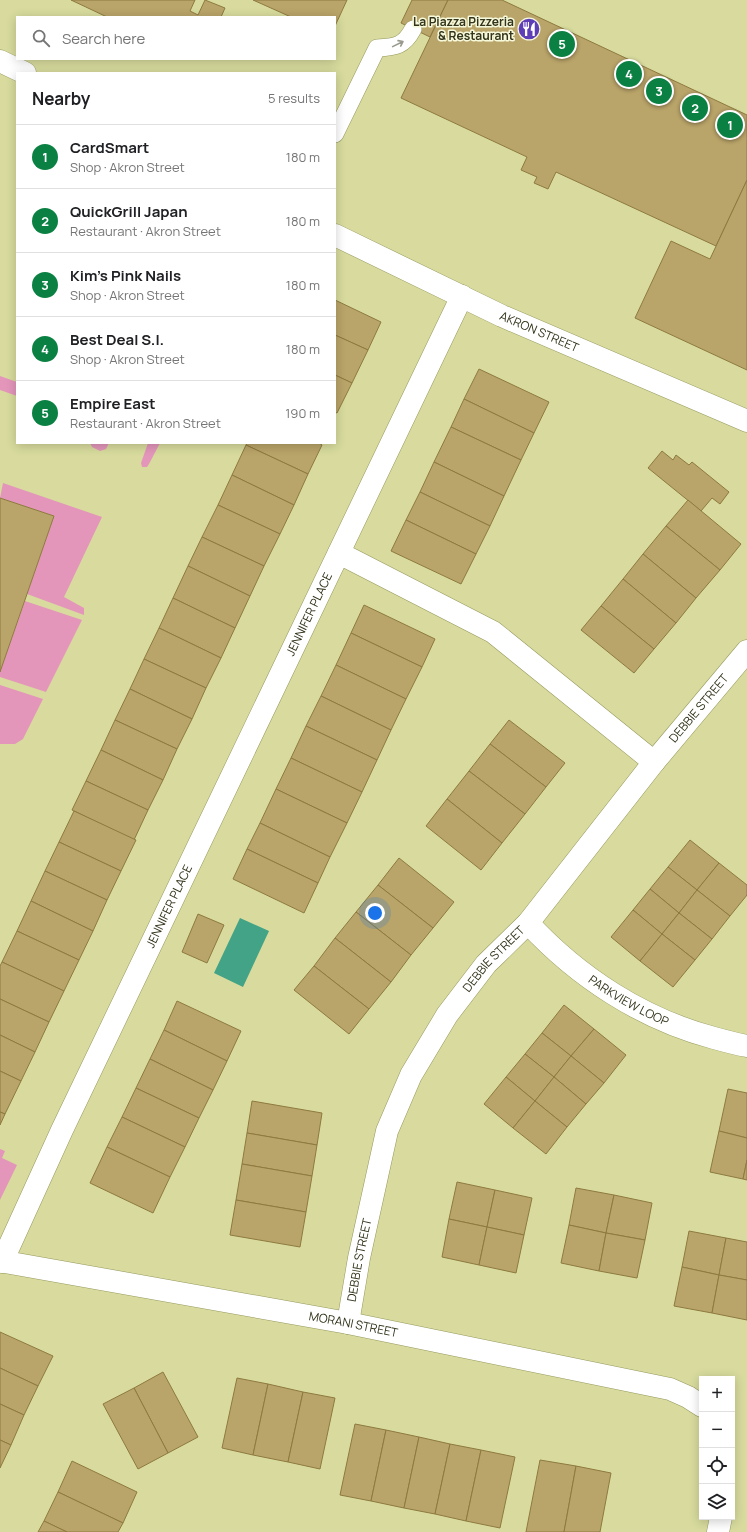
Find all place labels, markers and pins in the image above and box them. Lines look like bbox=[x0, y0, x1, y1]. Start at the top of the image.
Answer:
place label: La Piazza Pizzeria & Restaurant bbox=[413, 13, 514, 44]
restaurant icon: La Piazza Pizzeria & Restaurant bbox=[516, 16, 542, 42]
pin: 5 bbox=[549, 29, 575, 59]
pin: 4 bbox=[616, 59, 642, 89]
pin: 3 bbox=[646, 76, 672, 106]
pin: 2 bbox=[682, 93, 708, 123]
pin: 1 bbox=[717, 110, 743, 140]

